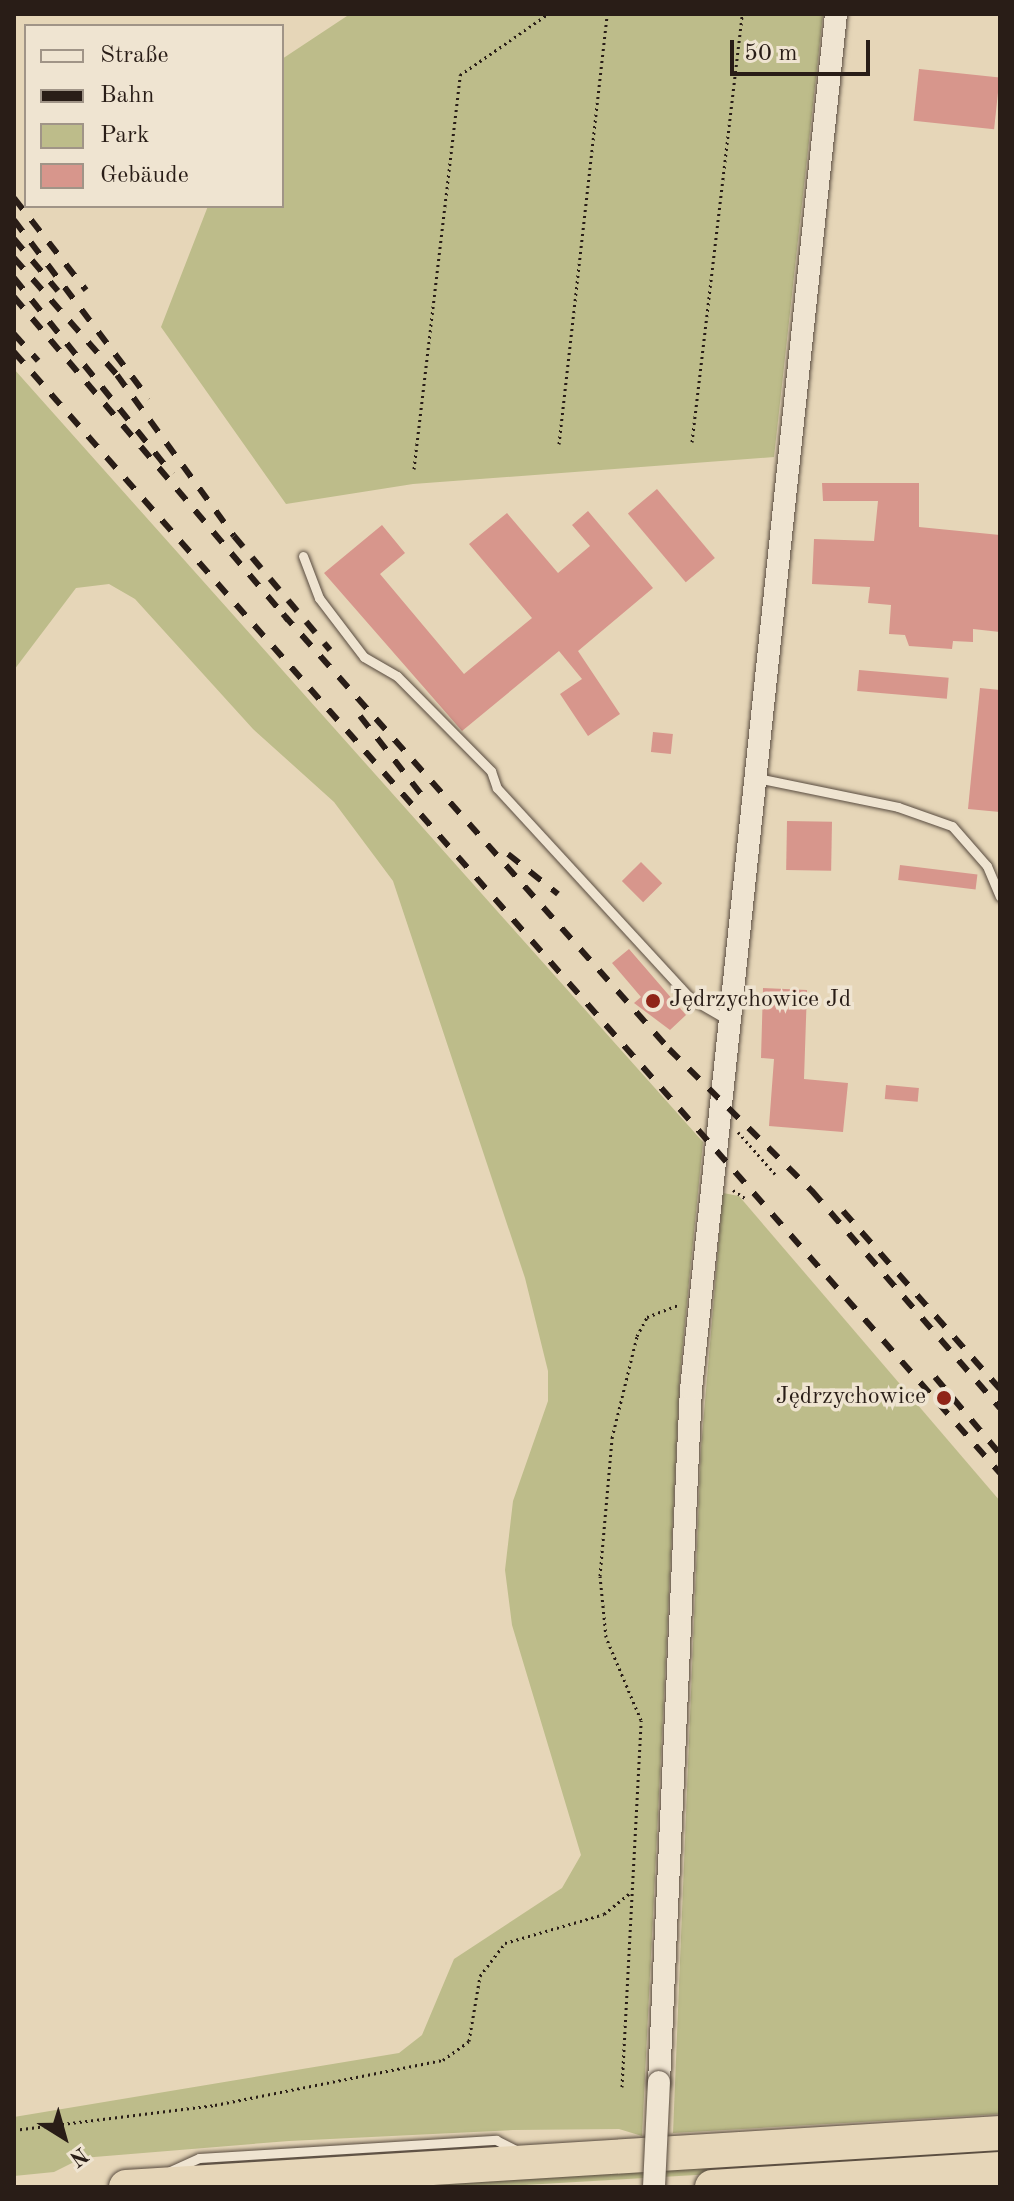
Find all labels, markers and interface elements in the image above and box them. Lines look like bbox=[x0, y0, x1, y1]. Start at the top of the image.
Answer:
legend bbox=[24, 24, 284, 208]
scale bar bbox=[734, 24, 874, 74]
text: 50 m bbox=[744, 42, 798, 66]
text: Straße bbox=[100, 44, 169, 68]
text: Bahn bbox=[100, 84, 154, 108]
text: Park bbox=[100, 124, 149, 148]
text: Gebäude bbox=[100, 164, 189, 188]
place label: Jędrzychowice Jd bbox=[669, 987, 851, 1015]
marker: Jędrzychowice Jd bbox=[644, 992, 662, 1010]
place label: Jędrzychowice bbox=[776, 1384, 926, 1412]
marker: Jędrzychowice bbox=[933, 1387, 955, 1409]
north arrow bbox=[24, 2097, 104, 2177]
text: N bbox=[65, 2142, 92, 2170]

